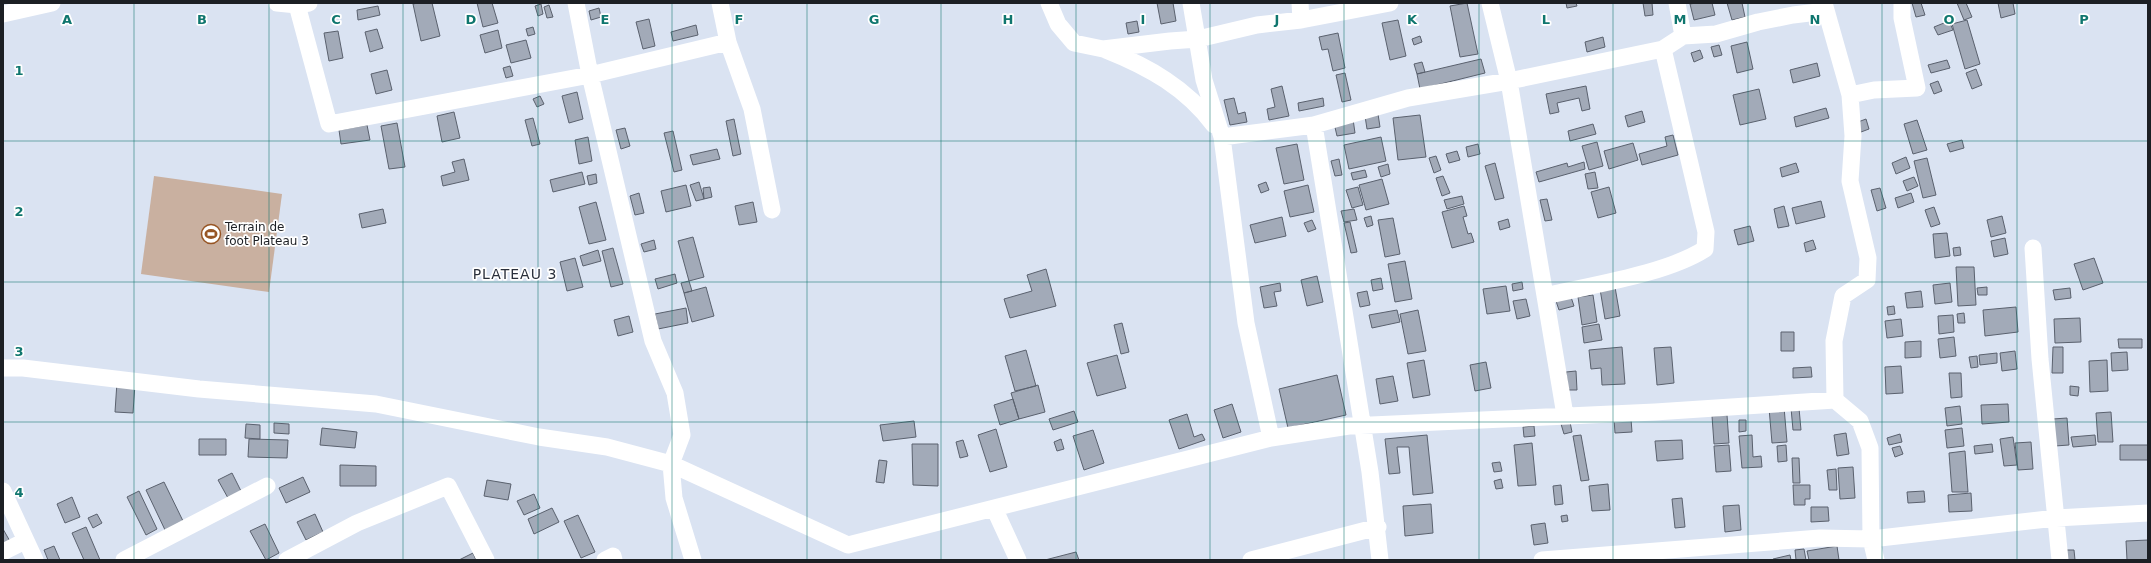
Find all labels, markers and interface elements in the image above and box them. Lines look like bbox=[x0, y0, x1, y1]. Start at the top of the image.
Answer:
text: A bbox=[62, 12, 72, 27]
text: B bbox=[197, 12, 207, 27]
text: C bbox=[331, 12, 341, 27]
text: D bbox=[466, 12, 477, 27]
text: E bbox=[601, 12, 609, 27]
text: F bbox=[735, 12, 743, 27]
text: G bbox=[869, 12, 879, 27]
text: H bbox=[1003, 12, 1013, 27]
text: I bbox=[1141, 12, 1145, 27]
text: J bbox=[1274, 12, 1279, 27]
text: K bbox=[1407, 12, 1418, 27]
text: L bbox=[1542, 12, 1550, 27]
text: M bbox=[1674, 12, 1686, 27]
text: N bbox=[1810, 12, 1820, 27]
text: O bbox=[1943, 12, 1955, 27]
text: P bbox=[2079, 12, 2089, 27]
text: 1 bbox=[14, 63, 24, 78]
text: 2 bbox=[14, 204, 24, 219]
place label: Terrain de foot Plateau 3 bbox=[224, 220, 309, 248]
sports icon: Terrain de foot Plateau 3 bbox=[200, 223, 222, 245]
district label: PLATEAU 3 bbox=[473, 266, 557, 282]
text: 3 bbox=[14, 344, 24, 359]
text: 4 bbox=[14, 485, 24, 500]

